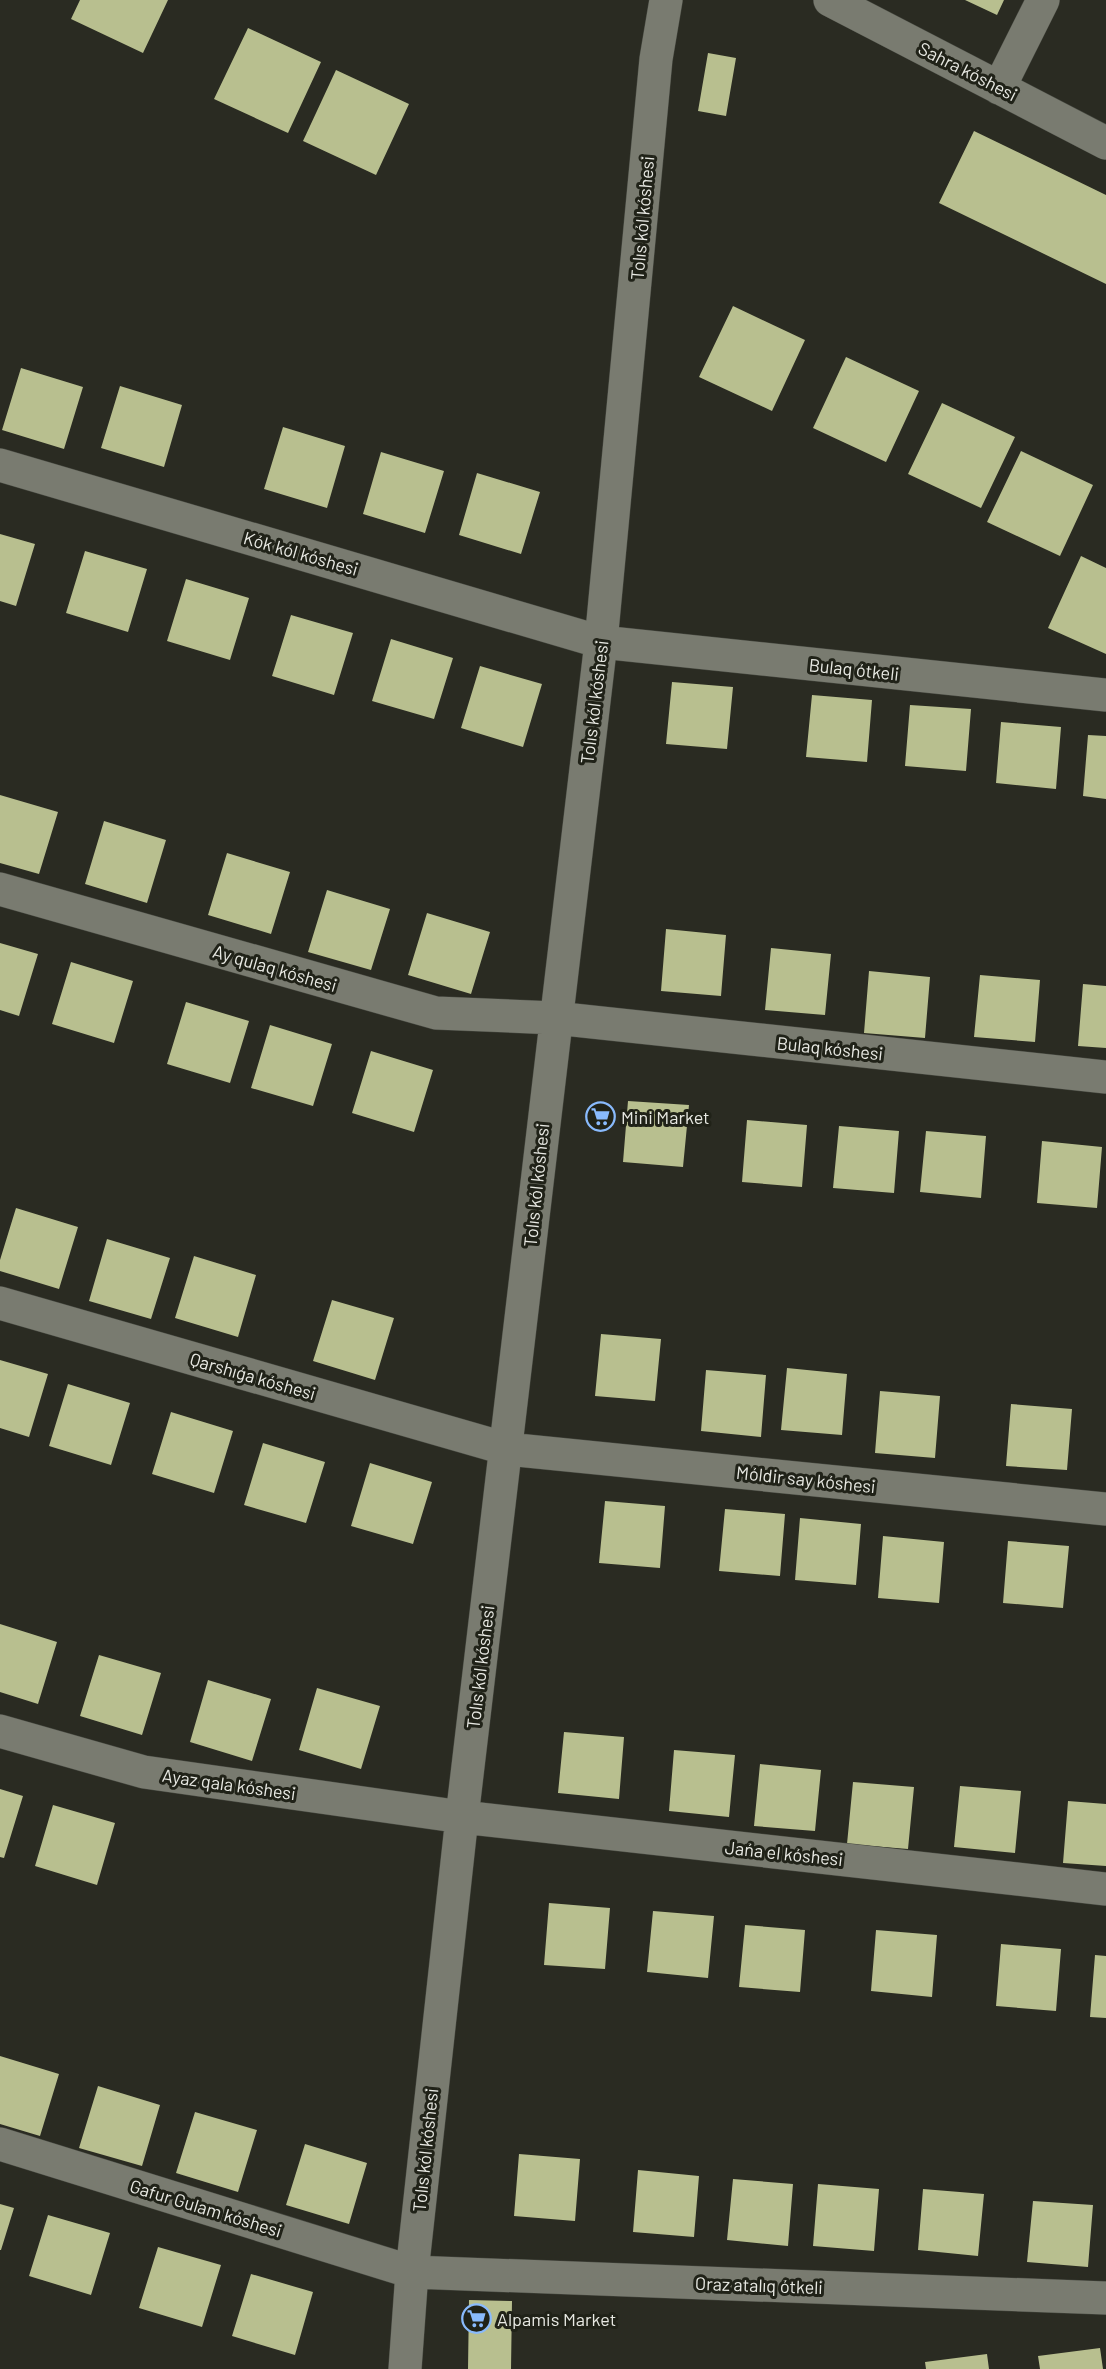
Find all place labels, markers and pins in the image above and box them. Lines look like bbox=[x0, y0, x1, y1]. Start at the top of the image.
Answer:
supermarket icon: Mini Market bbox=[584, 1101, 616, 1133]
place label: Mini Market bbox=[621, 1106, 710, 1128]
supermarket icon: Alpamis Market bbox=[460, 2303, 492, 2335]
place label: Alpamis Market bbox=[497, 2308, 616, 2330]

